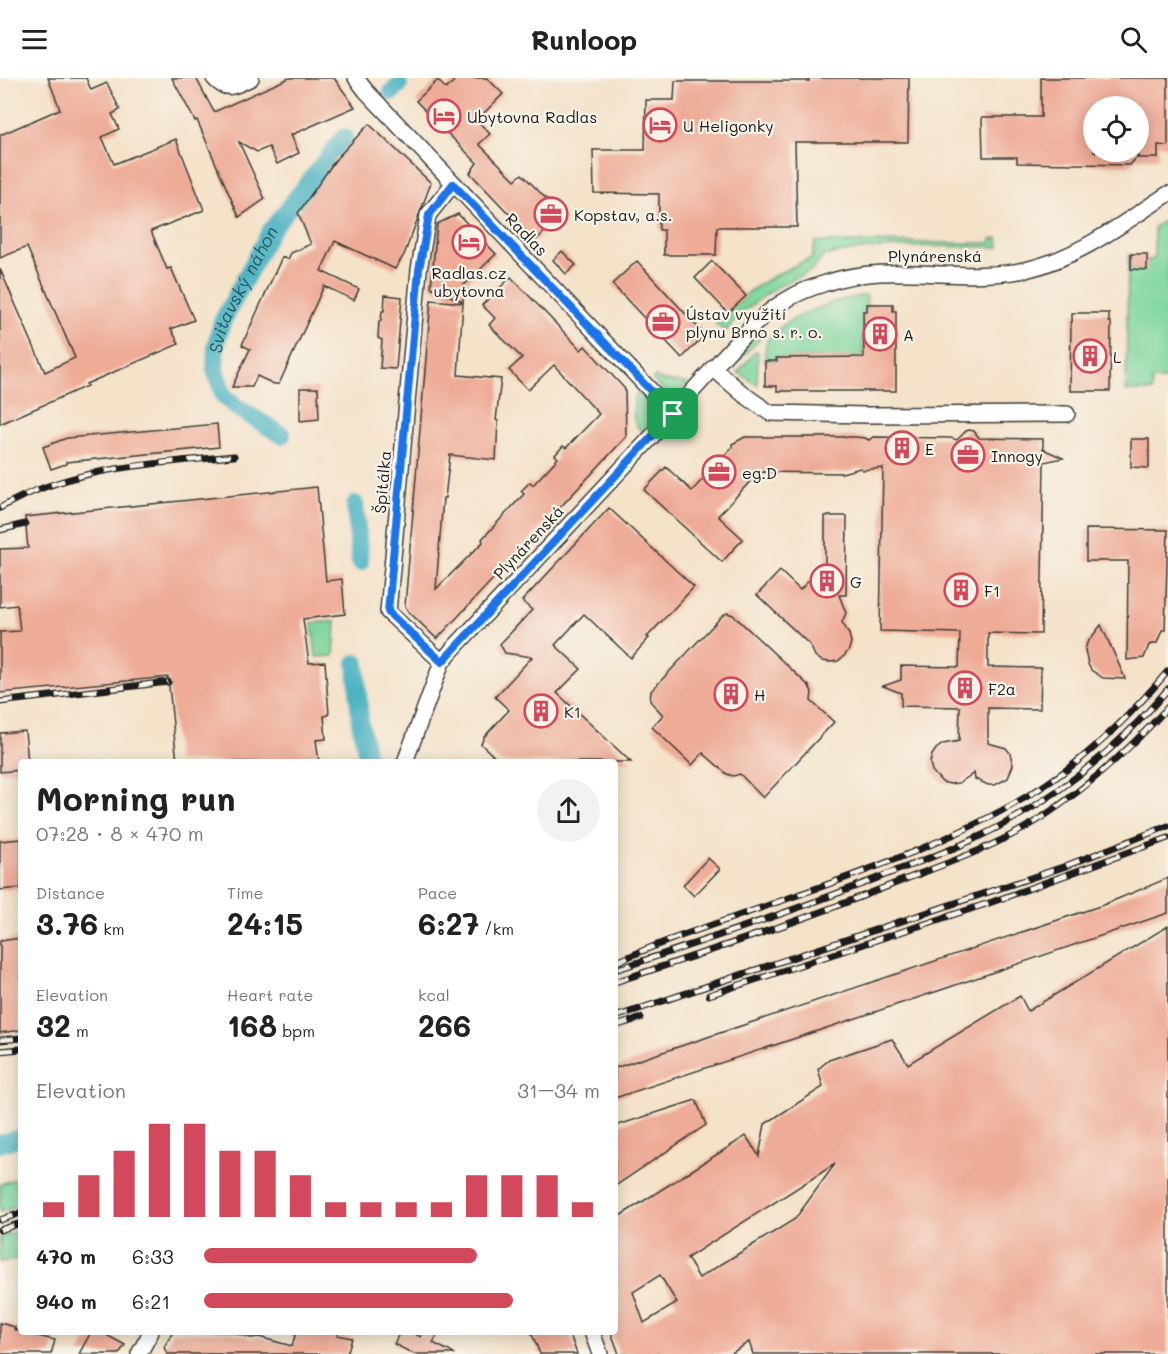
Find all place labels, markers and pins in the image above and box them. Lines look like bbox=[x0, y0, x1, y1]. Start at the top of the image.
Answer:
hotel icon: Ubytovna Radlas bbox=[426, 98, 462, 134]
place label: Ubytovna Radlas bbox=[467, 106, 597, 127]
hotel icon: U Heligonky bbox=[642, 107, 678, 143]
place label: U Heligonky bbox=[683, 115, 774, 136]
office icon: Kopstav, a.s. bbox=[533, 196, 569, 232]
place label: Kopstav, a.s. bbox=[574, 204, 673, 225]
hotel icon: Radlas.cz ubytovna bbox=[451, 224, 487, 260]
place label: Radlas.cz ubytovna bbox=[431, 262, 507, 301]
place label: Ústav využití plynu Brno s. r. o. bbox=[686, 303, 822, 342]
office icon: Ústav využití plynu Brno s. r. o. bbox=[645, 304, 681, 340]
building icon: A bbox=[862, 316, 898, 352]
place label: A bbox=[903, 324, 914, 345]
building icon: L bbox=[1072, 338, 1108, 374]
place label: L bbox=[1113, 346, 1122, 367]
pin bbox=[647, 388, 698, 439]
building icon: E bbox=[884, 430, 920, 466]
office icon: Innogy bbox=[950, 437, 986, 473]
place label: E bbox=[925, 438, 934, 459]
place label: Innogy bbox=[991, 445, 1043, 466]
office icon: eg.D bbox=[701, 454, 737, 490]
place label: eg.D bbox=[742, 462, 777, 483]
building icon: G bbox=[809, 563, 845, 599]
place label: G bbox=[850, 571, 862, 592]
building icon: F1 bbox=[943, 572, 979, 608]
place label: F1 bbox=[984, 580, 1000, 601]
building icon: F2a bbox=[947, 670, 983, 706]
building icon: H bbox=[713, 676, 749, 712]
place label: F2a bbox=[988, 678, 1016, 699]
place label: H bbox=[754, 684, 765, 705]
building icon: K1 bbox=[523, 693, 559, 729]
place label: K1 bbox=[564, 701, 581, 722]

